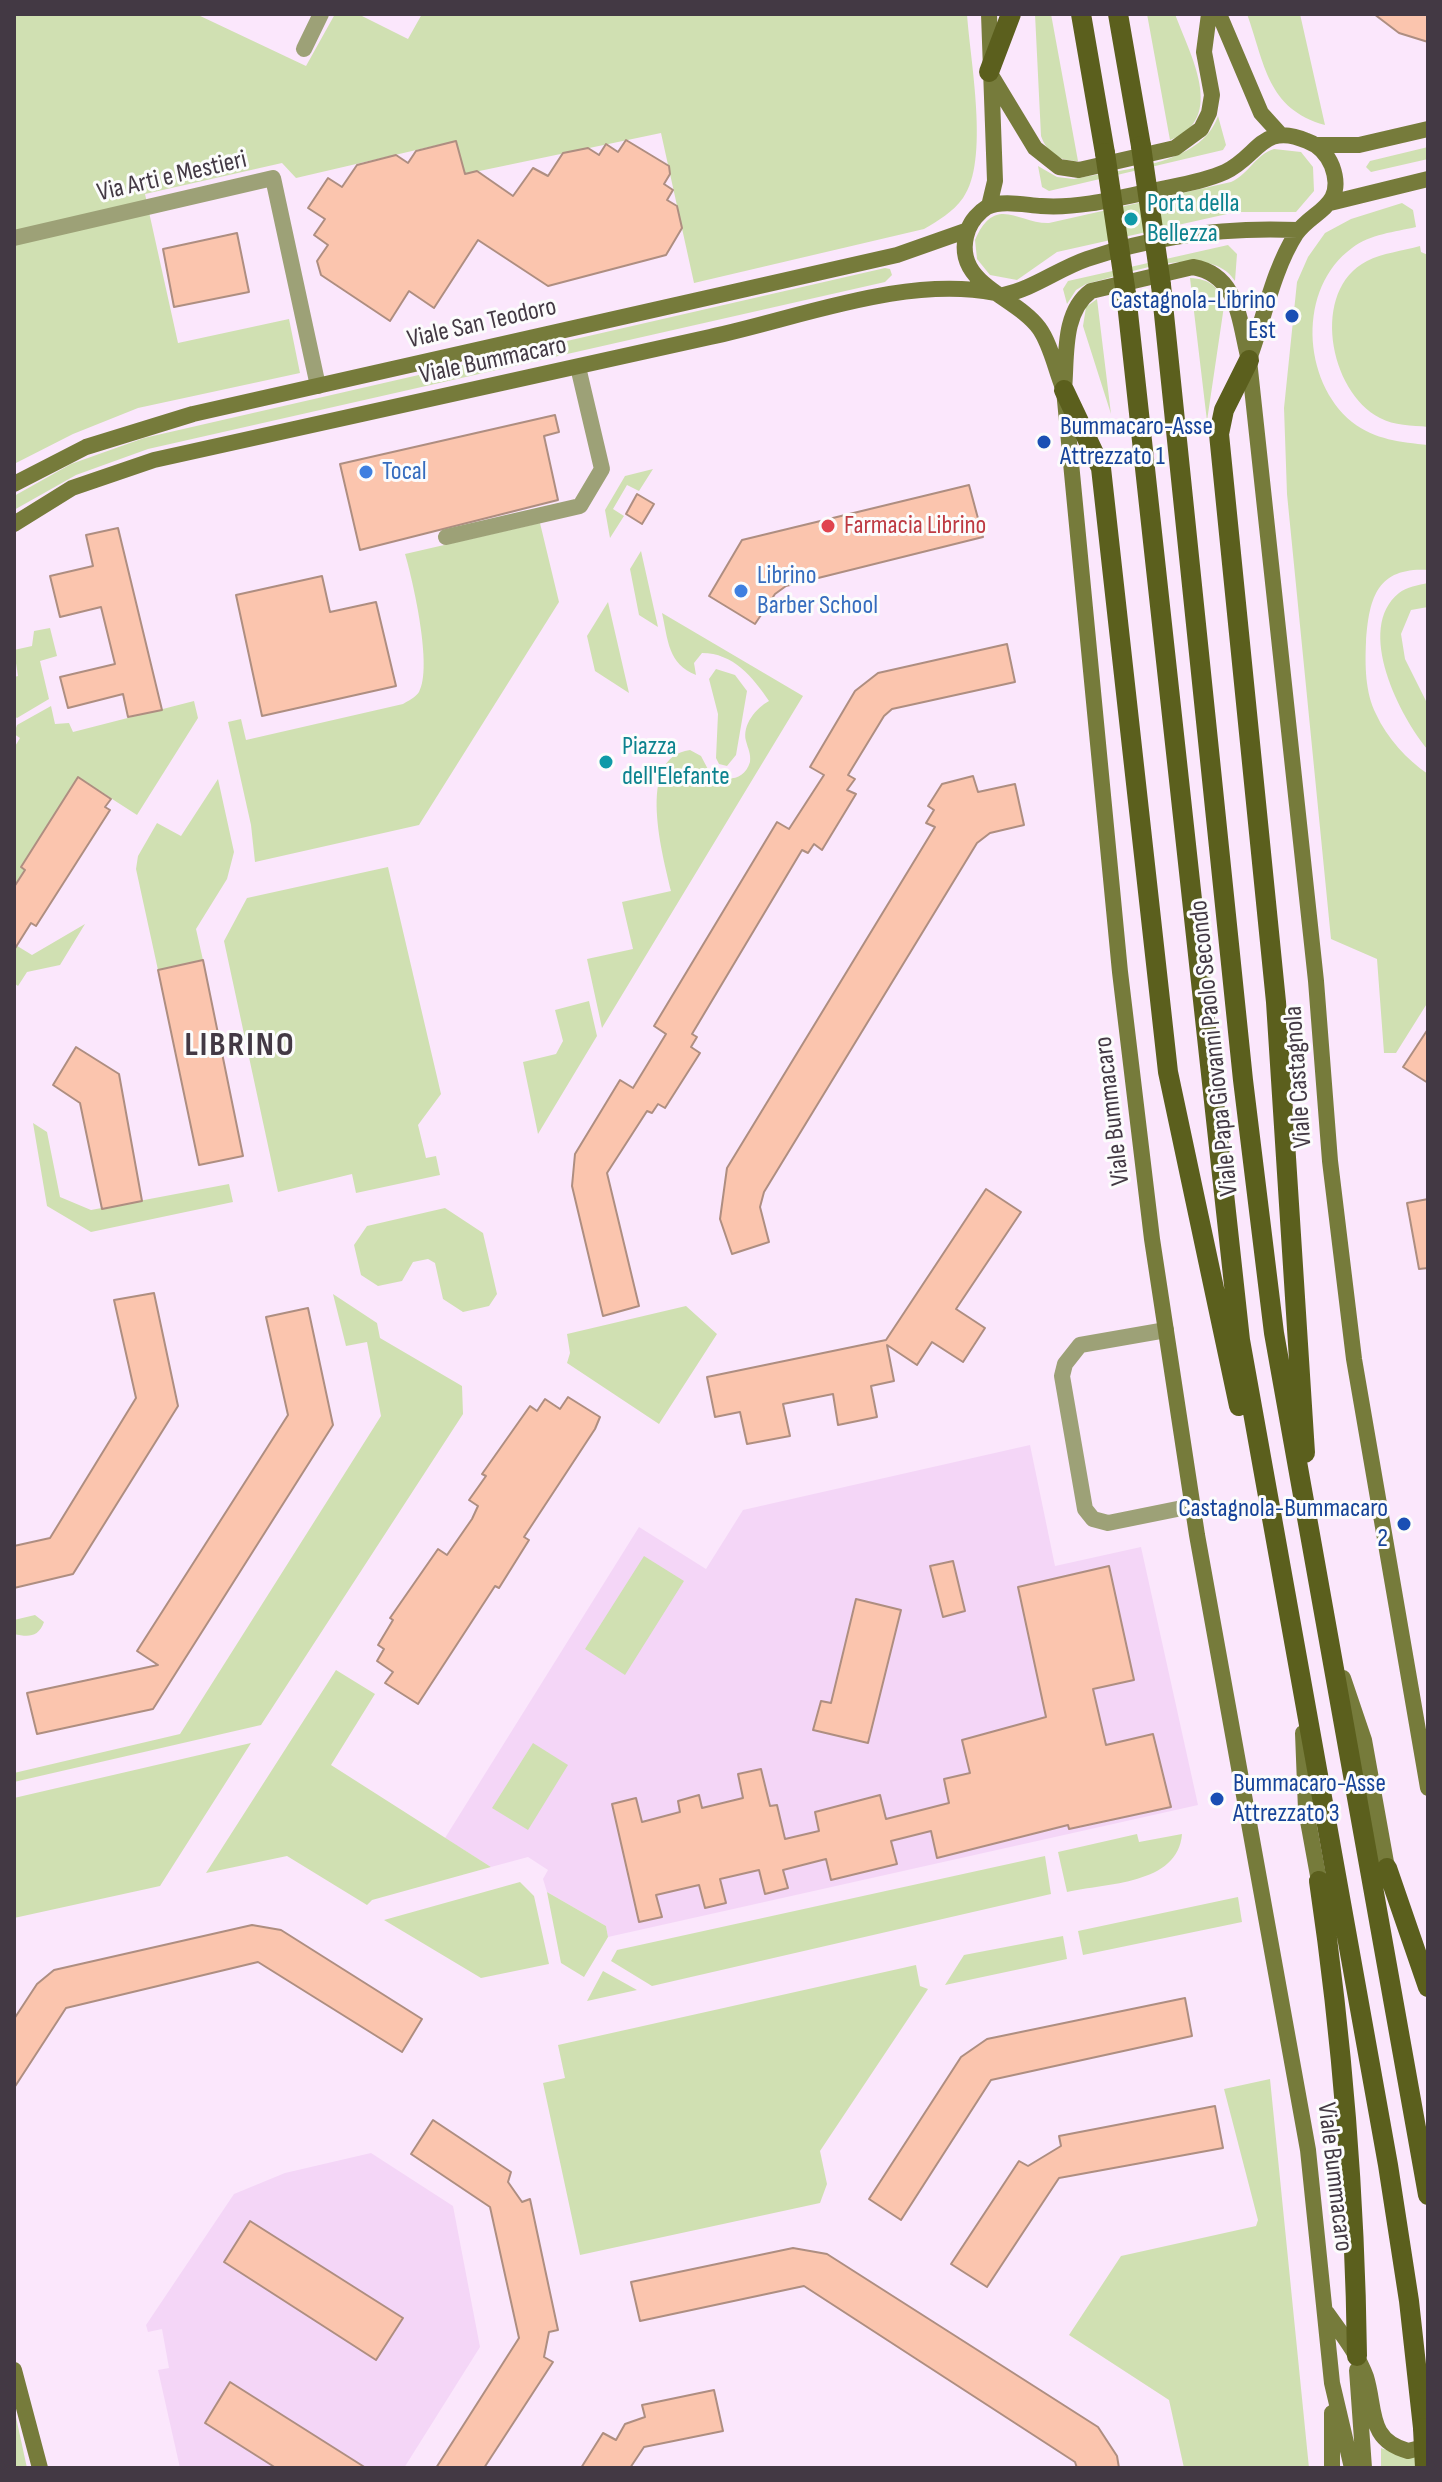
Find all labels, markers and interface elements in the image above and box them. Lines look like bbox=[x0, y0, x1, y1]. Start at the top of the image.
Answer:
street label: Via Arti e Mestieri bbox=[94, 145, 250, 209]
place label: Porta della Bellezza bbox=[1147, 188, 1239, 250]
marker: Porta della Bellezza bbox=[1122, 210, 1140, 228]
place label: Castagnola-Librino Est bbox=[1111, 285, 1276, 346]
street label: Viale San Teodoro bbox=[404, 292, 560, 356]
marker: Castagnola-Librino Est bbox=[1283, 307, 1301, 325]
street label: Viale Bummacaro bbox=[417, 330, 569, 392]
place label: Bummacaro-Asse Attrezzato 1 bbox=[1060, 411, 1213, 472]
marker: Bummacaro-Asse Attrezzato 1 bbox=[1035, 433, 1053, 451]
place label: Tocal bbox=[382, 456, 427, 488]
marker: Tocal bbox=[357, 463, 375, 481]
place label: Farmacia Librino bbox=[844, 510, 986, 542]
marker: Farmacia Librino bbox=[819, 517, 837, 535]
place label: Librino Barber School bbox=[757, 560, 878, 622]
marker: Librino Barber School bbox=[732, 582, 750, 600]
place label: Piazza dell'Elefante bbox=[622, 731, 730, 792]
marker: Piazza dell'Elefante bbox=[597, 753, 615, 771]
street label: Viale Papa Giovanni Paolo Secondo bbox=[1184, 898, 1246, 1198]
street label: Viale Castagnola bbox=[1278, 1005, 1320, 1149]
district label: LIBRINO bbox=[184, 1026, 296, 1066]
street label: Viale Bummacaro bbox=[1088, 1035, 1138, 1187]
place label: Castagnola-Bummacaro 2 bbox=[1178, 1493, 1388, 1554]
marker: Castagnola-Bummacaro 2 bbox=[1395, 1515, 1413, 1533]
place label: Bummacaro-Asse Attrezzato 3 bbox=[1233, 1768, 1386, 1830]
marker: Bummacaro-Asse Attrezzato 3 bbox=[1208, 1790, 1226, 1808]
street label: Viale Bummacaro bbox=[1309, 2101, 1359, 2253]

